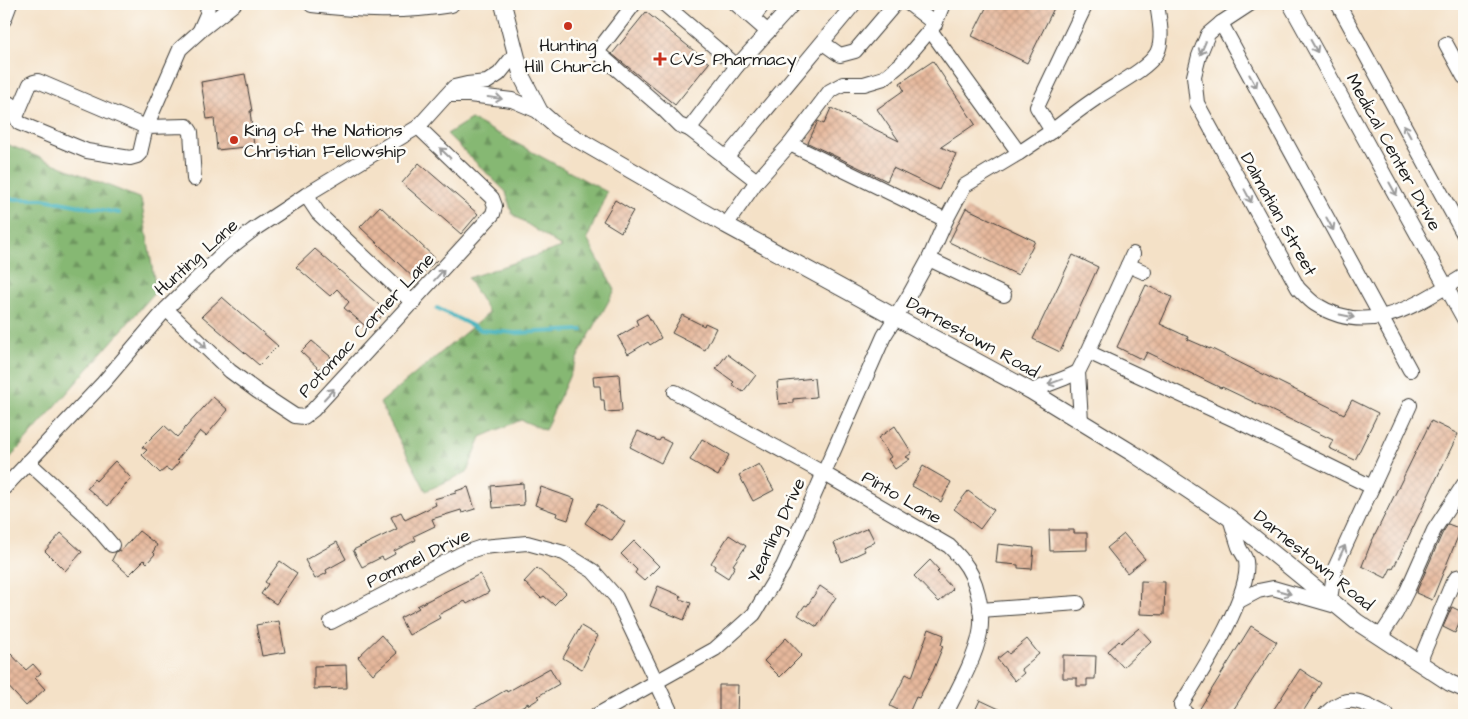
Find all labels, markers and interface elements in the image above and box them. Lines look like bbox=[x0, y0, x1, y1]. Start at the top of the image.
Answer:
marker: Hunting Hill Church bbox=[562, 20, 574, 32]
place label: Hunting Hill Church bbox=[524, 33, 612, 79]
one-way arrow bbox=[1309, 39, 1319, 54]
one-way arrow bbox=[1197, 40, 1207, 55]
place label: CVS Pharmacy bbox=[670, 47, 797, 73]
marker: CVS Pharmacy bbox=[654, 53, 666, 65]
street label: Medical Center Drive bbox=[1340, 69, 1447, 236]
one-way arrow bbox=[1249, 73, 1258, 88]
one-way arrow bbox=[487, 93, 503, 103]
place label: King of the Nations Christian Fellowship bbox=[244, 118, 406, 164]
one-way arrow bbox=[1402, 124, 1412, 139]
marker: King of the Nations Christian Fellowship bbox=[228, 134, 240, 146]
one-way arrow bbox=[439, 147, 452, 159]
street label: Dalmatian Street bbox=[1234, 148, 1323, 281]
one-way arrow bbox=[1388, 181, 1398, 195]
one-way arrow bbox=[1243, 188, 1253, 203]
street label: Hunting Lane bbox=[149, 213, 245, 302]
one-way arrow bbox=[1326, 216, 1336, 230]
street label: Potomac Corner Lane bbox=[292, 247, 440, 403]
one-way arrow bbox=[434, 268, 445, 281]
street label: Darnestown Road bbox=[902, 291, 1044, 384]
one-way arrow bbox=[1338, 312, 1354, 321]
one-way arrow bbox=[195, 337, 208, 349]
one-way arrow bbox=[1048, 378, 1063, 387]
one-way arrow bbox=[323, 387, 335, 400]
street label: Pinto Lane bbox=[857, 465, 946, 530]
street label: Yearling Drive bbox=[741, 474, 813, 587]
street label: Darnestown Road bbox=[1248, 504, 1379, 617]
street label: Pommel Drive bbox=[362, 522, 475, 594]
one-way arrow bbox=[1338, 545, 1347, 560]
one-way arrow bbox=[1276, 587, 1292, 597]

